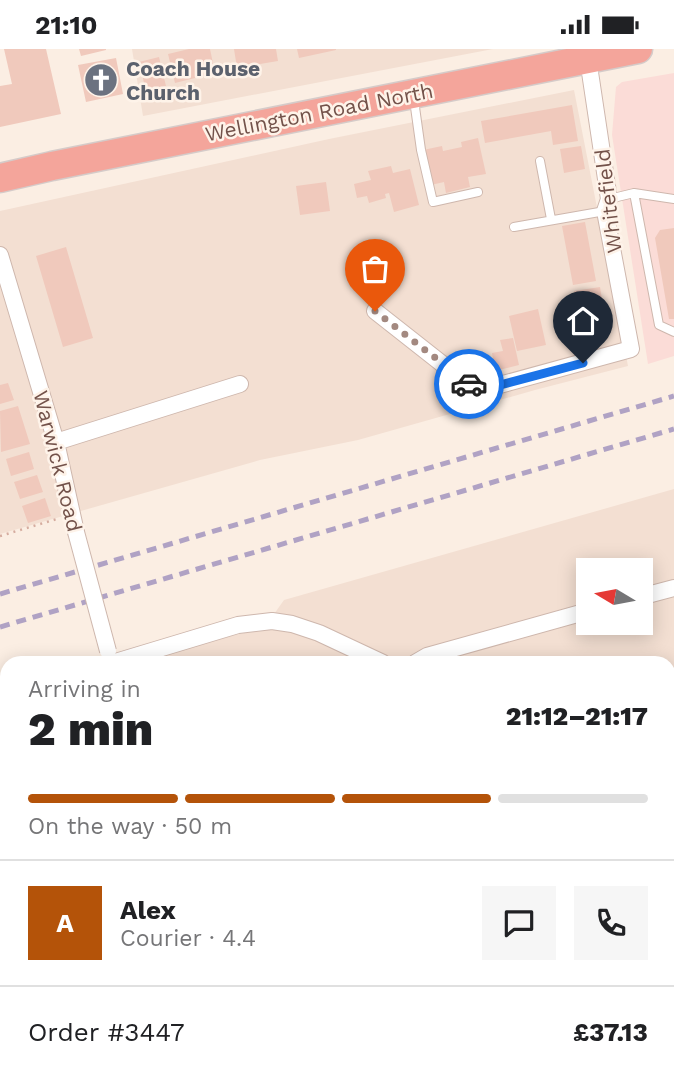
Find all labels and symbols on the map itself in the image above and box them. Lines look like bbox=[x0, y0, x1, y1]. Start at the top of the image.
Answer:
place label: Coach House Church bbox=[126, 56, 260, 105]
church icon: Coach House Church bbox=[82, 61, 120, 99]
street label: Wellington Road North bbox=[203, 78, 435, 146]
street label: Whitefield bbox=[589, 147, 627, 255]
pin bbox=[345, 239, 405, 311]
pin bbox=[553, 291, 613, 363]
courier bbox=[434, 349, 504, 419]
street label: Warwick Road bbox=[28, 388, 88, 534]
north arrow bbox=[576, 558, 653, 635]

